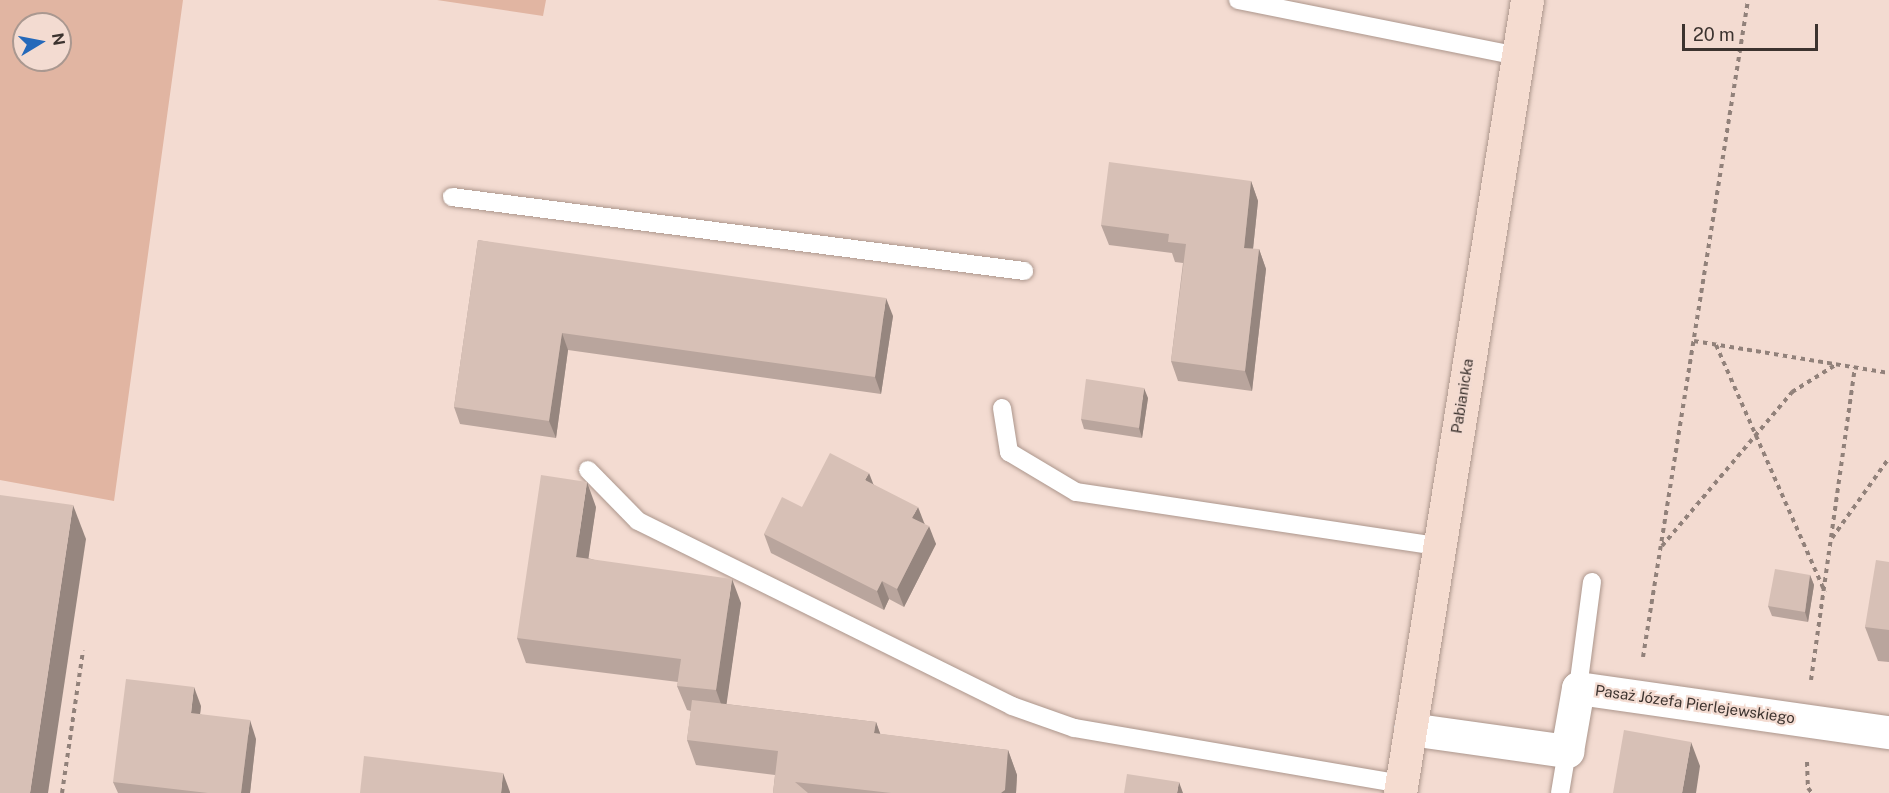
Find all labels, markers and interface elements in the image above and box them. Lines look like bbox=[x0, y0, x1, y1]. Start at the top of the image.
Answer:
north arrow bbox=[12, 12, 72, 72]
scale bar bbox=[1685, 12, 1822, 50]
text: 20 m bbox=[1693, 24, 1735, 45]
text: N bbox=[48, 31, 69, 47]
street label: Pabianicka bbox=[1447, 357, 1477, 435]
street label: Pasaż Józefa Pierlejewskiego bbox=[1594, 681, 1796, 727]

